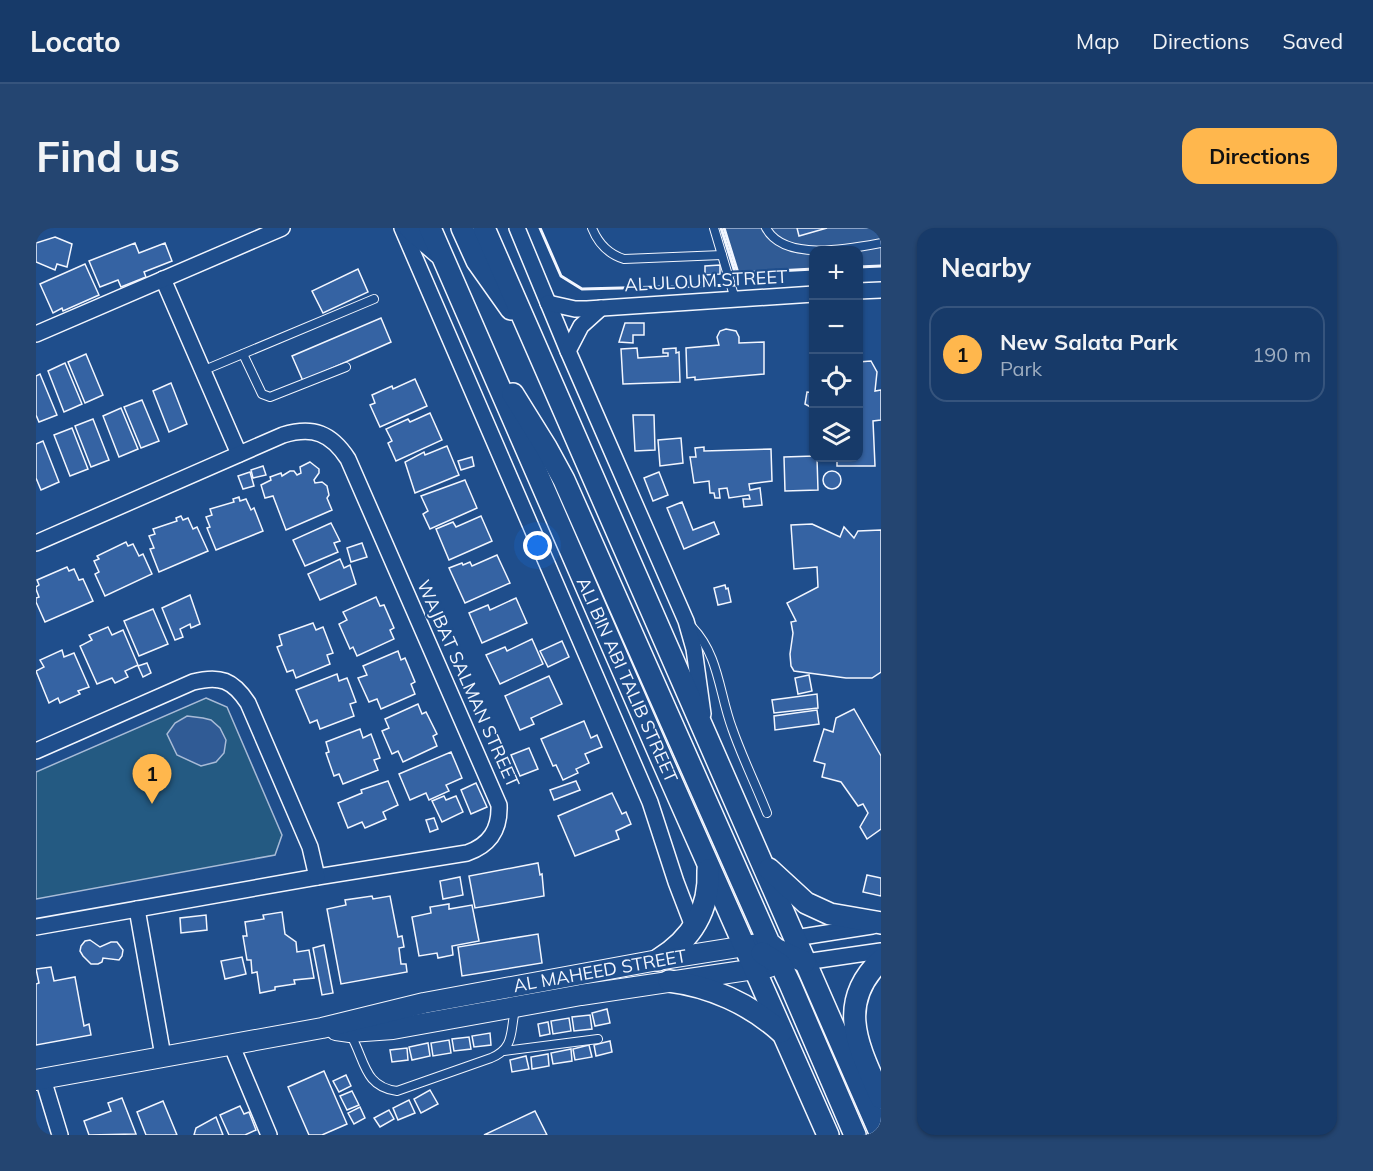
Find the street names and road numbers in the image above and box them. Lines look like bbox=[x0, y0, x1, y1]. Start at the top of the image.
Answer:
street label: AL ULOUM STREET bbox=[624, 265, 788, 296]
street label: ALI BIN ABI TALIB STREET bbox=[572, 573, 683, 786]
street label: WAJBAT SALMAN STREET bbox=[412, 576, 525, 791]
street label: AL MAHEED STREET bbox=[511, 944, 688, 997]

